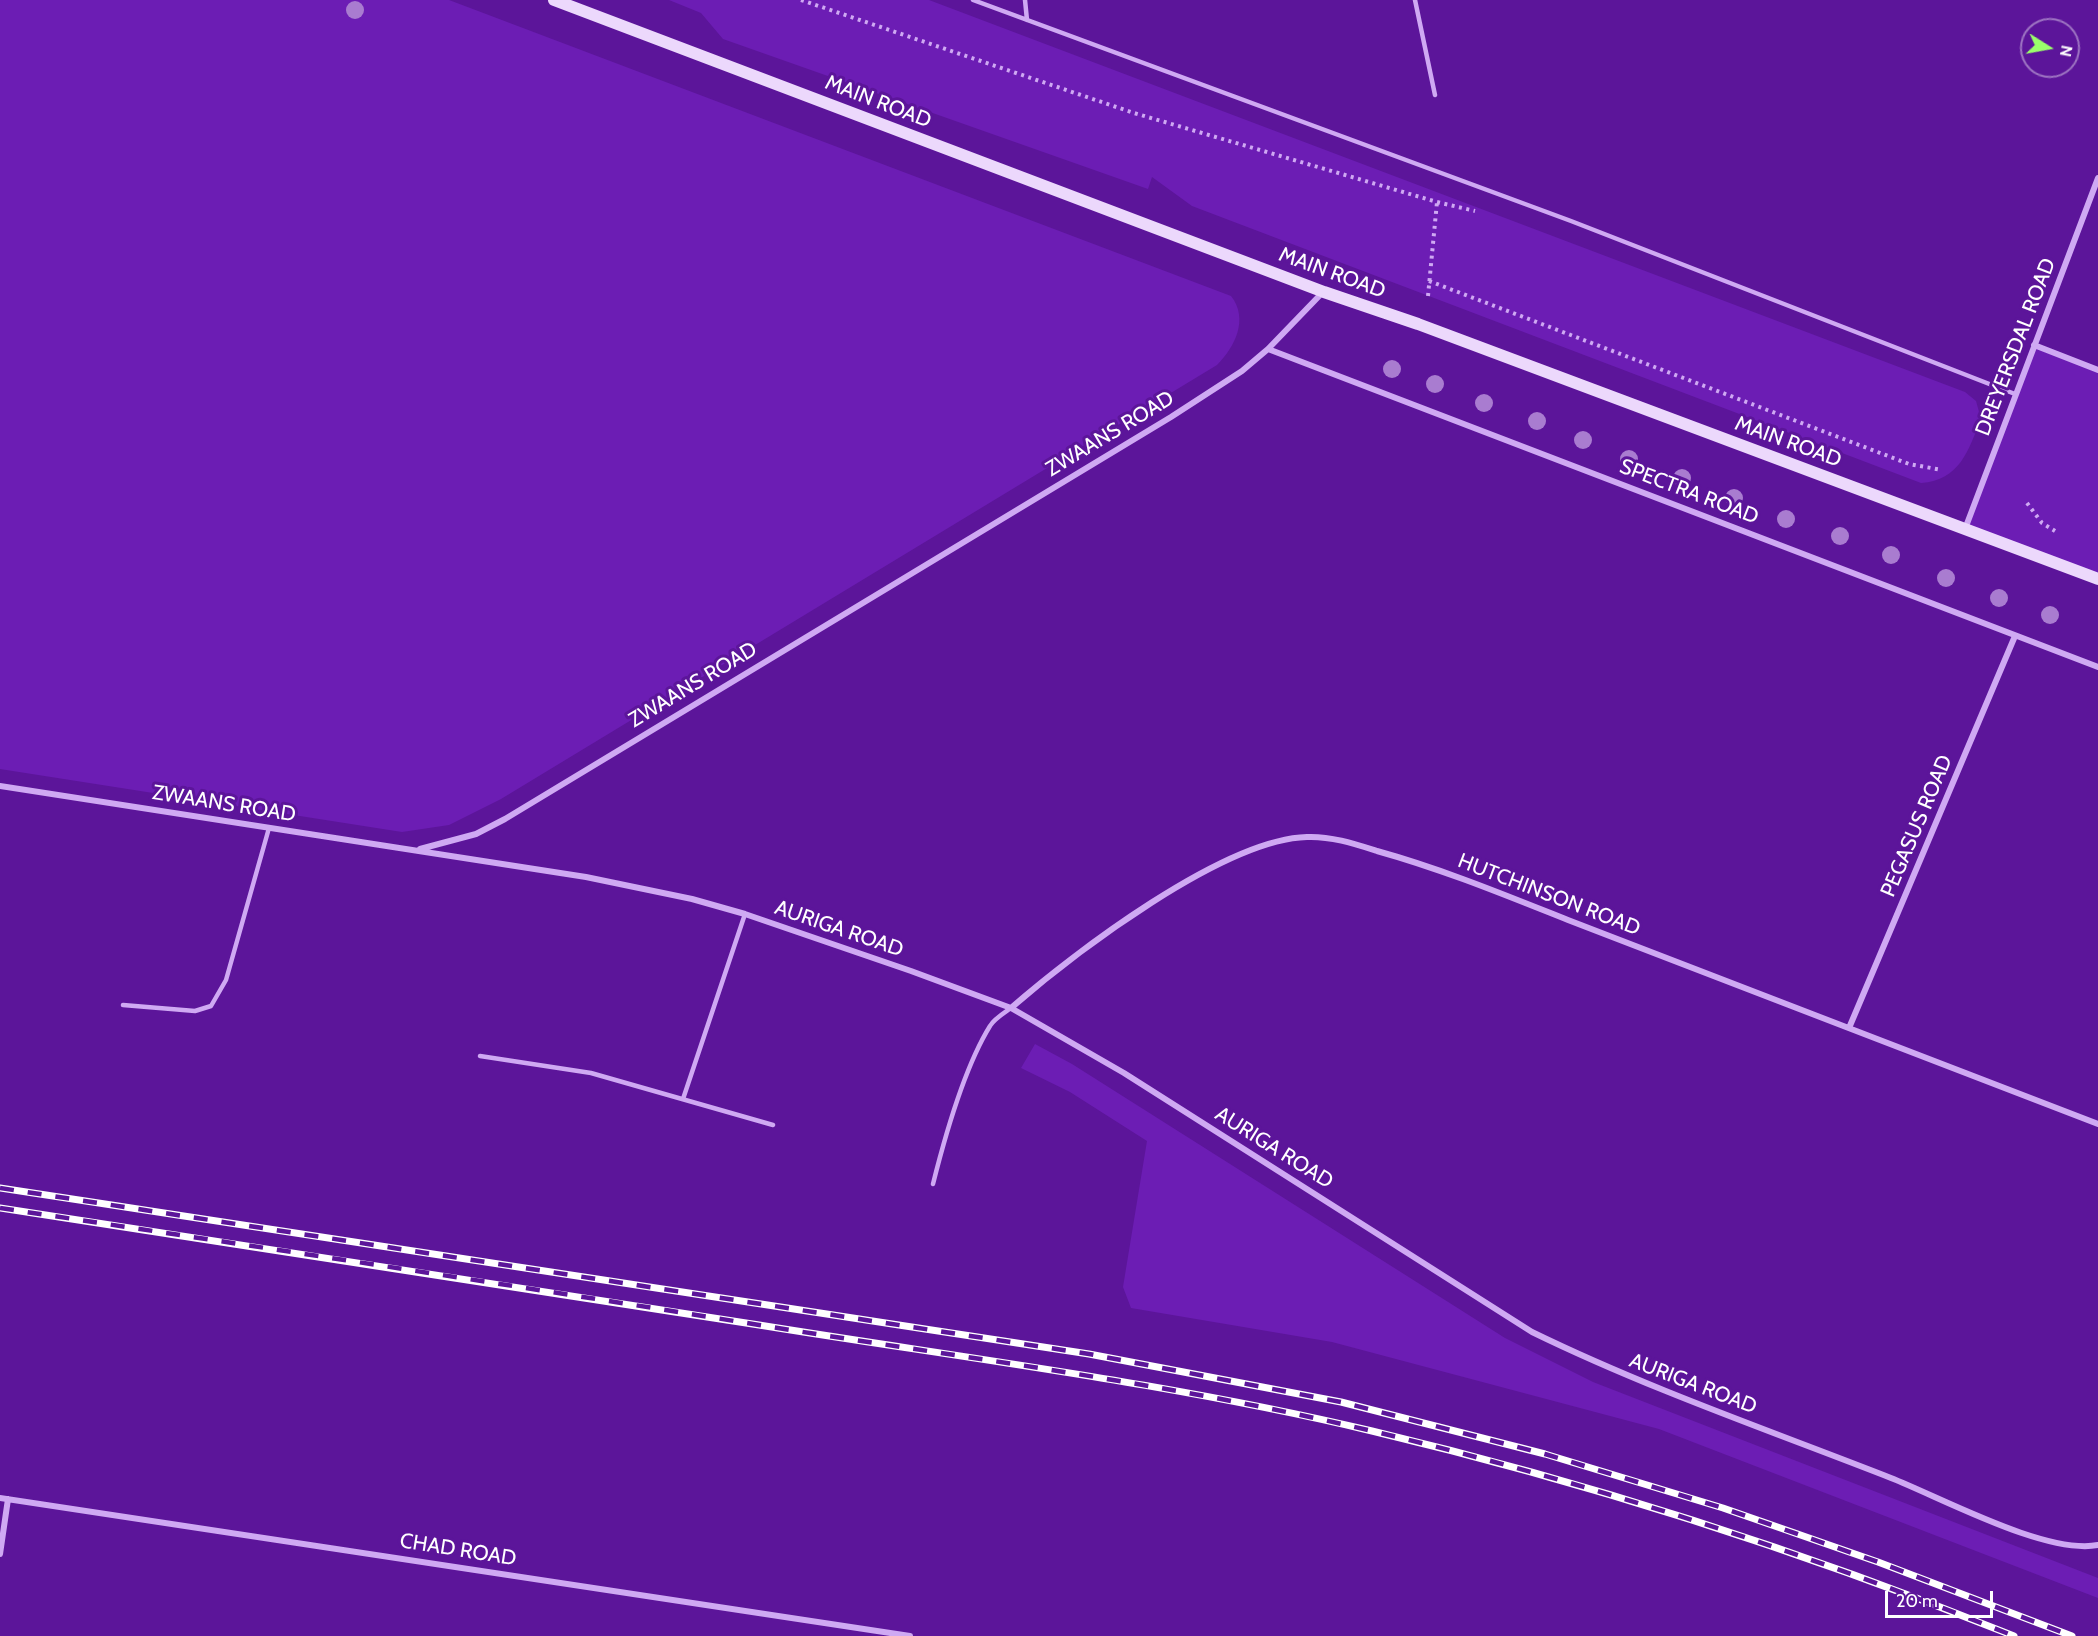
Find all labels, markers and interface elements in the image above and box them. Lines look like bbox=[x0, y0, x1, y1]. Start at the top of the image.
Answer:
north arrow bbox=[2020, 18, 2080, 78]
text: N bbox=[2056, 44, 2077, 59]
street label: MAIN ROAD bbox=[821, 70, 935, 134]
street label: MAIN ROAD bbox=[1275, 242, 1389, 304]
street label: DREYERSDAL ROAD bbox=[1971, 255, 2061, 439]
street label: ZWAANS ROAD bbox=[1041, 386, 1179, 482]
street label: MAIN ROAD bbox=[1731, 411, 1845, 473]
street label: SPECTRA ROAD bbox=[1616, 454, 1762, 530]
street label: ZWAANS ROAD bbox=[624, 637, 762, 733]
street label: PEGASUS ROAD bbox=[1876, 751, 1958, 901]
street label: ZWAANS ROAD bbox=[150, 780, 298, 828]
street label: HUTCHINSON ROAD bbox=[1454, 849, 1644, 941]
street label: AURIGA ROAD bbox=[771, 895, 907, 963]
street label: AURIGA ROAD bbox=[1210, 1102, 1338, 1194]
street label: AURIGA ROAD bbox=[1626, 1348, 1760, 1420]
street label: CHAD ROAD bbox=[398, 1528, 518, 1572]
scale bar bbox=[1888, 1579, 1996, 1617]
text: 20 m bbox=[1896, 1590, 1938, 1612]

